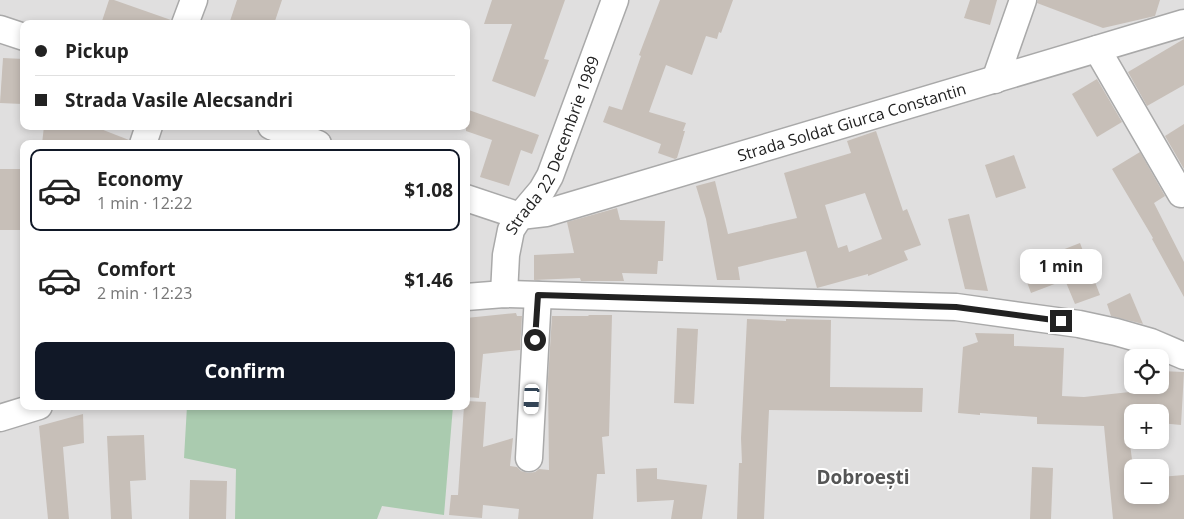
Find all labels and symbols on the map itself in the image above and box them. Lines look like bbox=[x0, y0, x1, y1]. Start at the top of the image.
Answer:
street label: Strada 22 Decembrie 1989 bbox=[500, 53, 604, 239]
street label: Strada Soldat Giurca Constantin bbox=[735, 78, 969, 166]
callout: 1 min bbox=[1020, 248, 1102, 284]
route end bbox=[1050, 310, 1072, 332]
route start bbox=[524, 329, 546, 351]
car bbox=[523, 384, 540, 414]
district label: Dobroești bbox=[817, 464, 909, 490]

